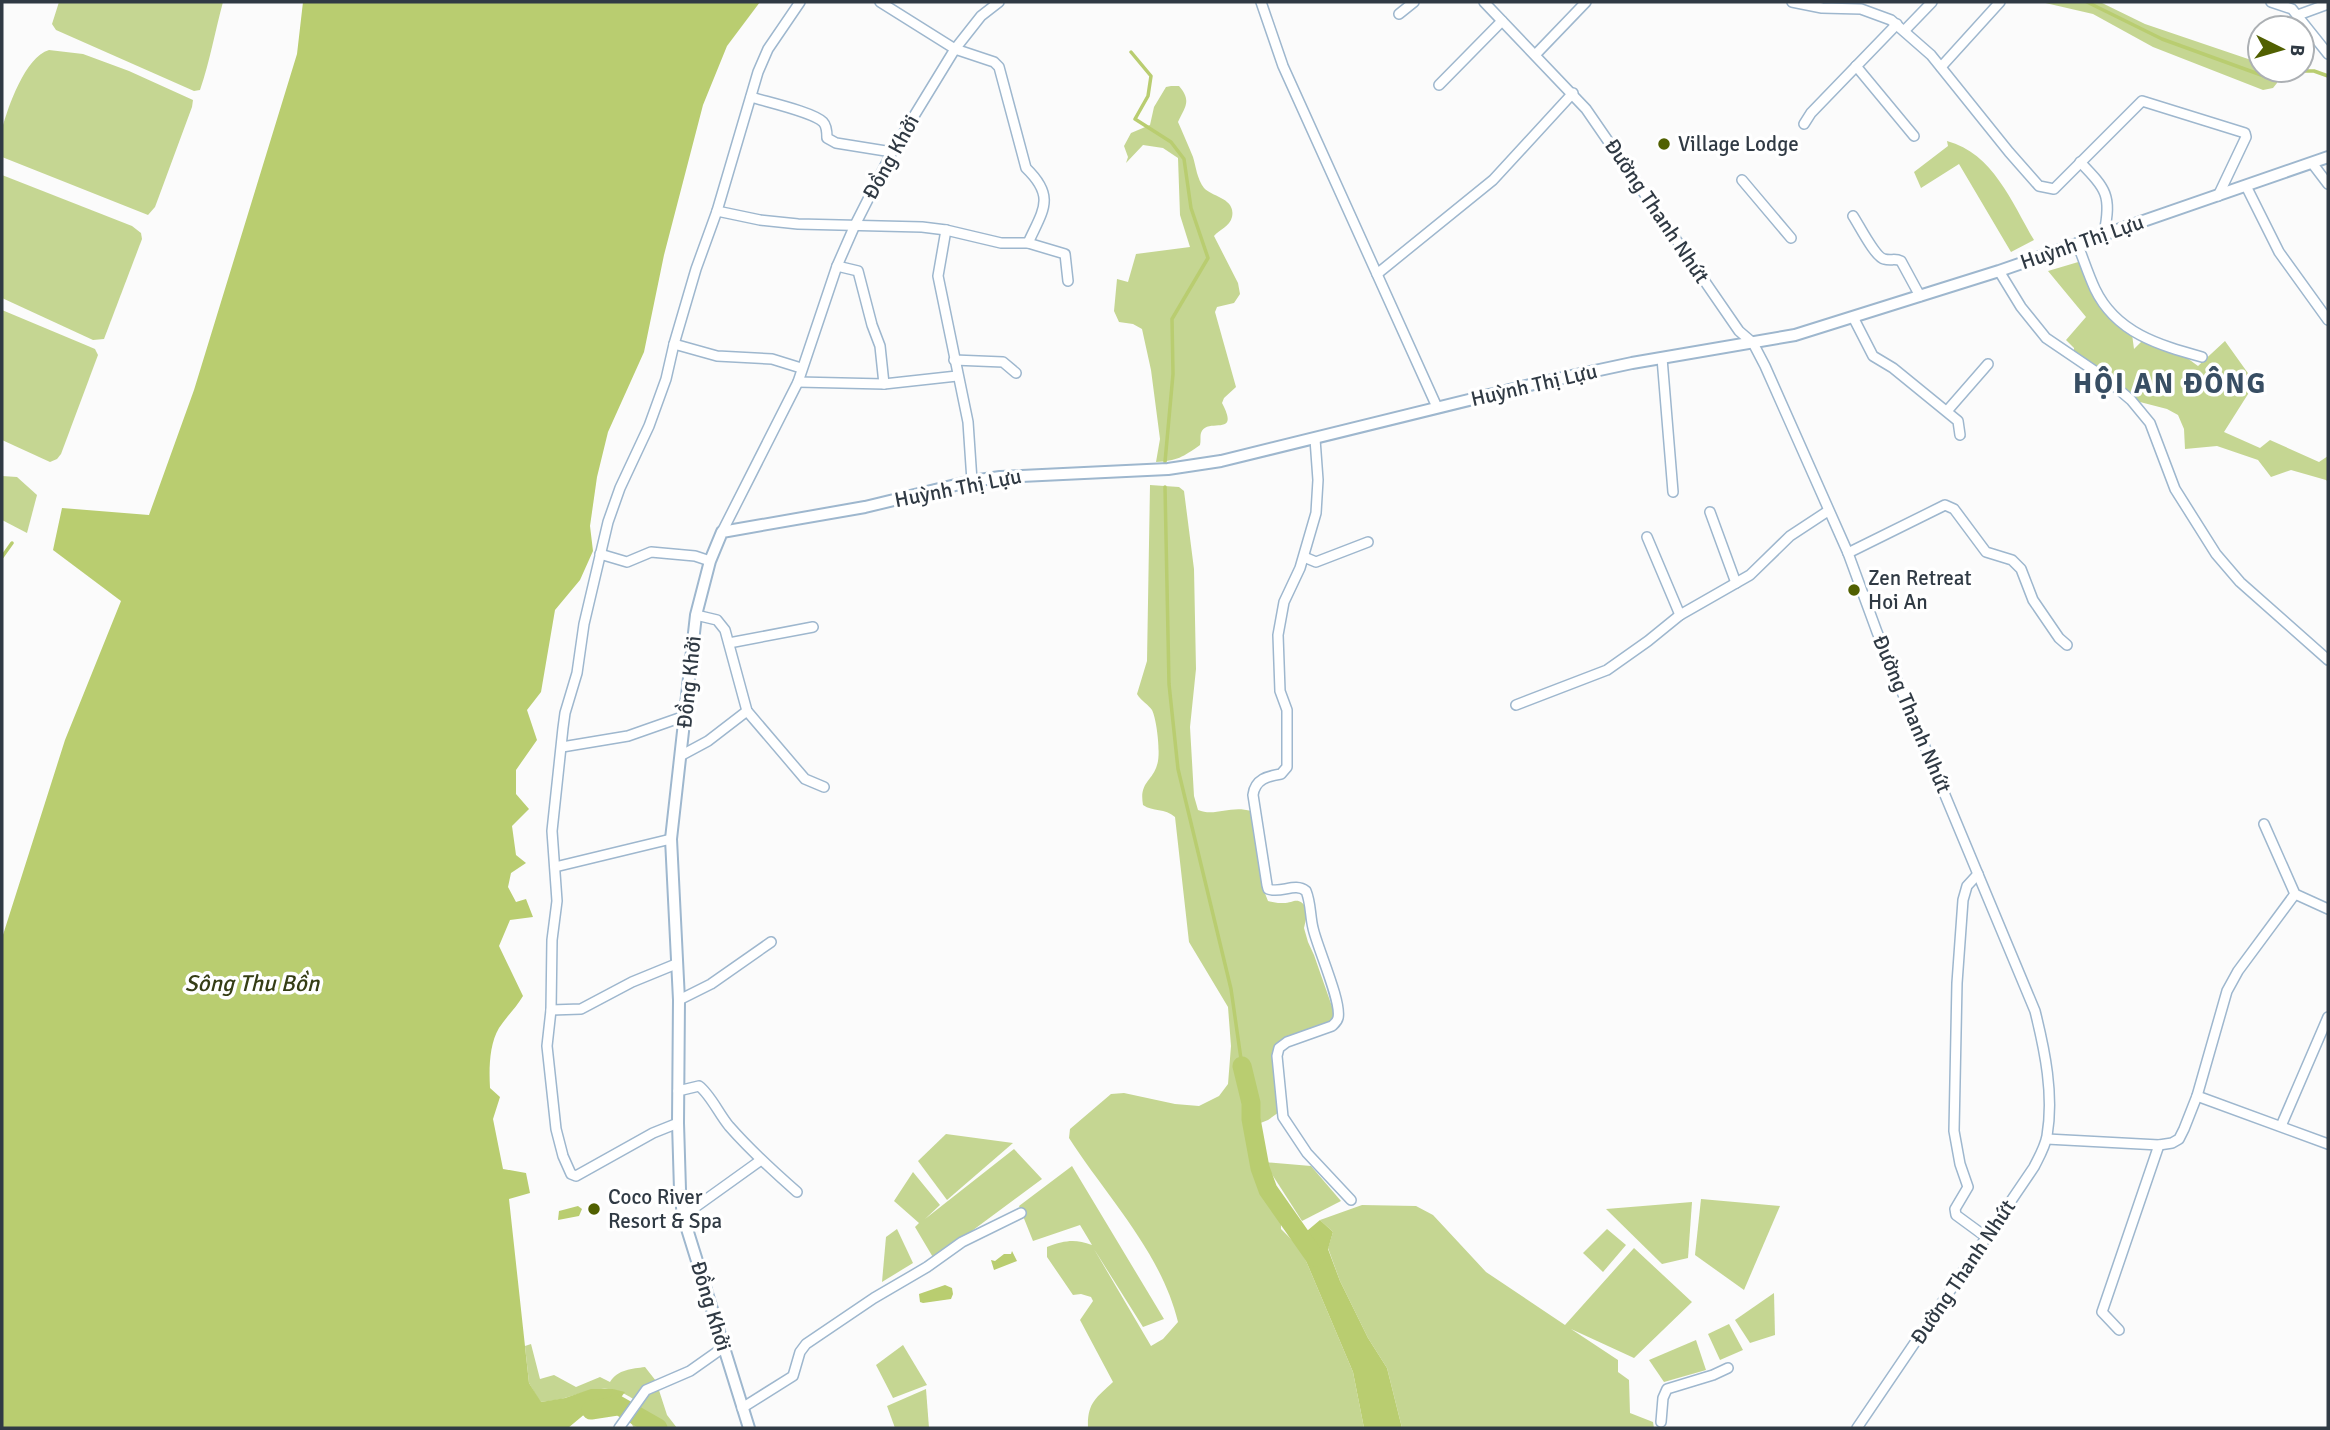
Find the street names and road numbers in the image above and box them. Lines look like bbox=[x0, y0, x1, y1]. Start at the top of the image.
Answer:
street label: Đồng Khởi bbox=[857, 110, 925, 204]
street label: Đường Thanh Nhứt bbox=[1599, 134, 1715, 288]
street label: Huỳnh Thị Lựu bbox=[2017, 209, 2147, 275]
street label: Huỳnh Thị Lựu bbox=[1468, 358, 1600, 412]
street label: Huỳnh Thị Lựu bbox=[892, 463, 1024, 513]
street label: Đường Thanh Nhứt bbox=[1867, 631, 1957, 797]
street label: Đồng Khởi bbox=[671, 634, 707, 730]
street label: Đường Thanh Nhứt bbox=[1905, 1195, 2021, 1349]
street label: Đồng Khởi bbox=[685, 1258, 737, 1354]

